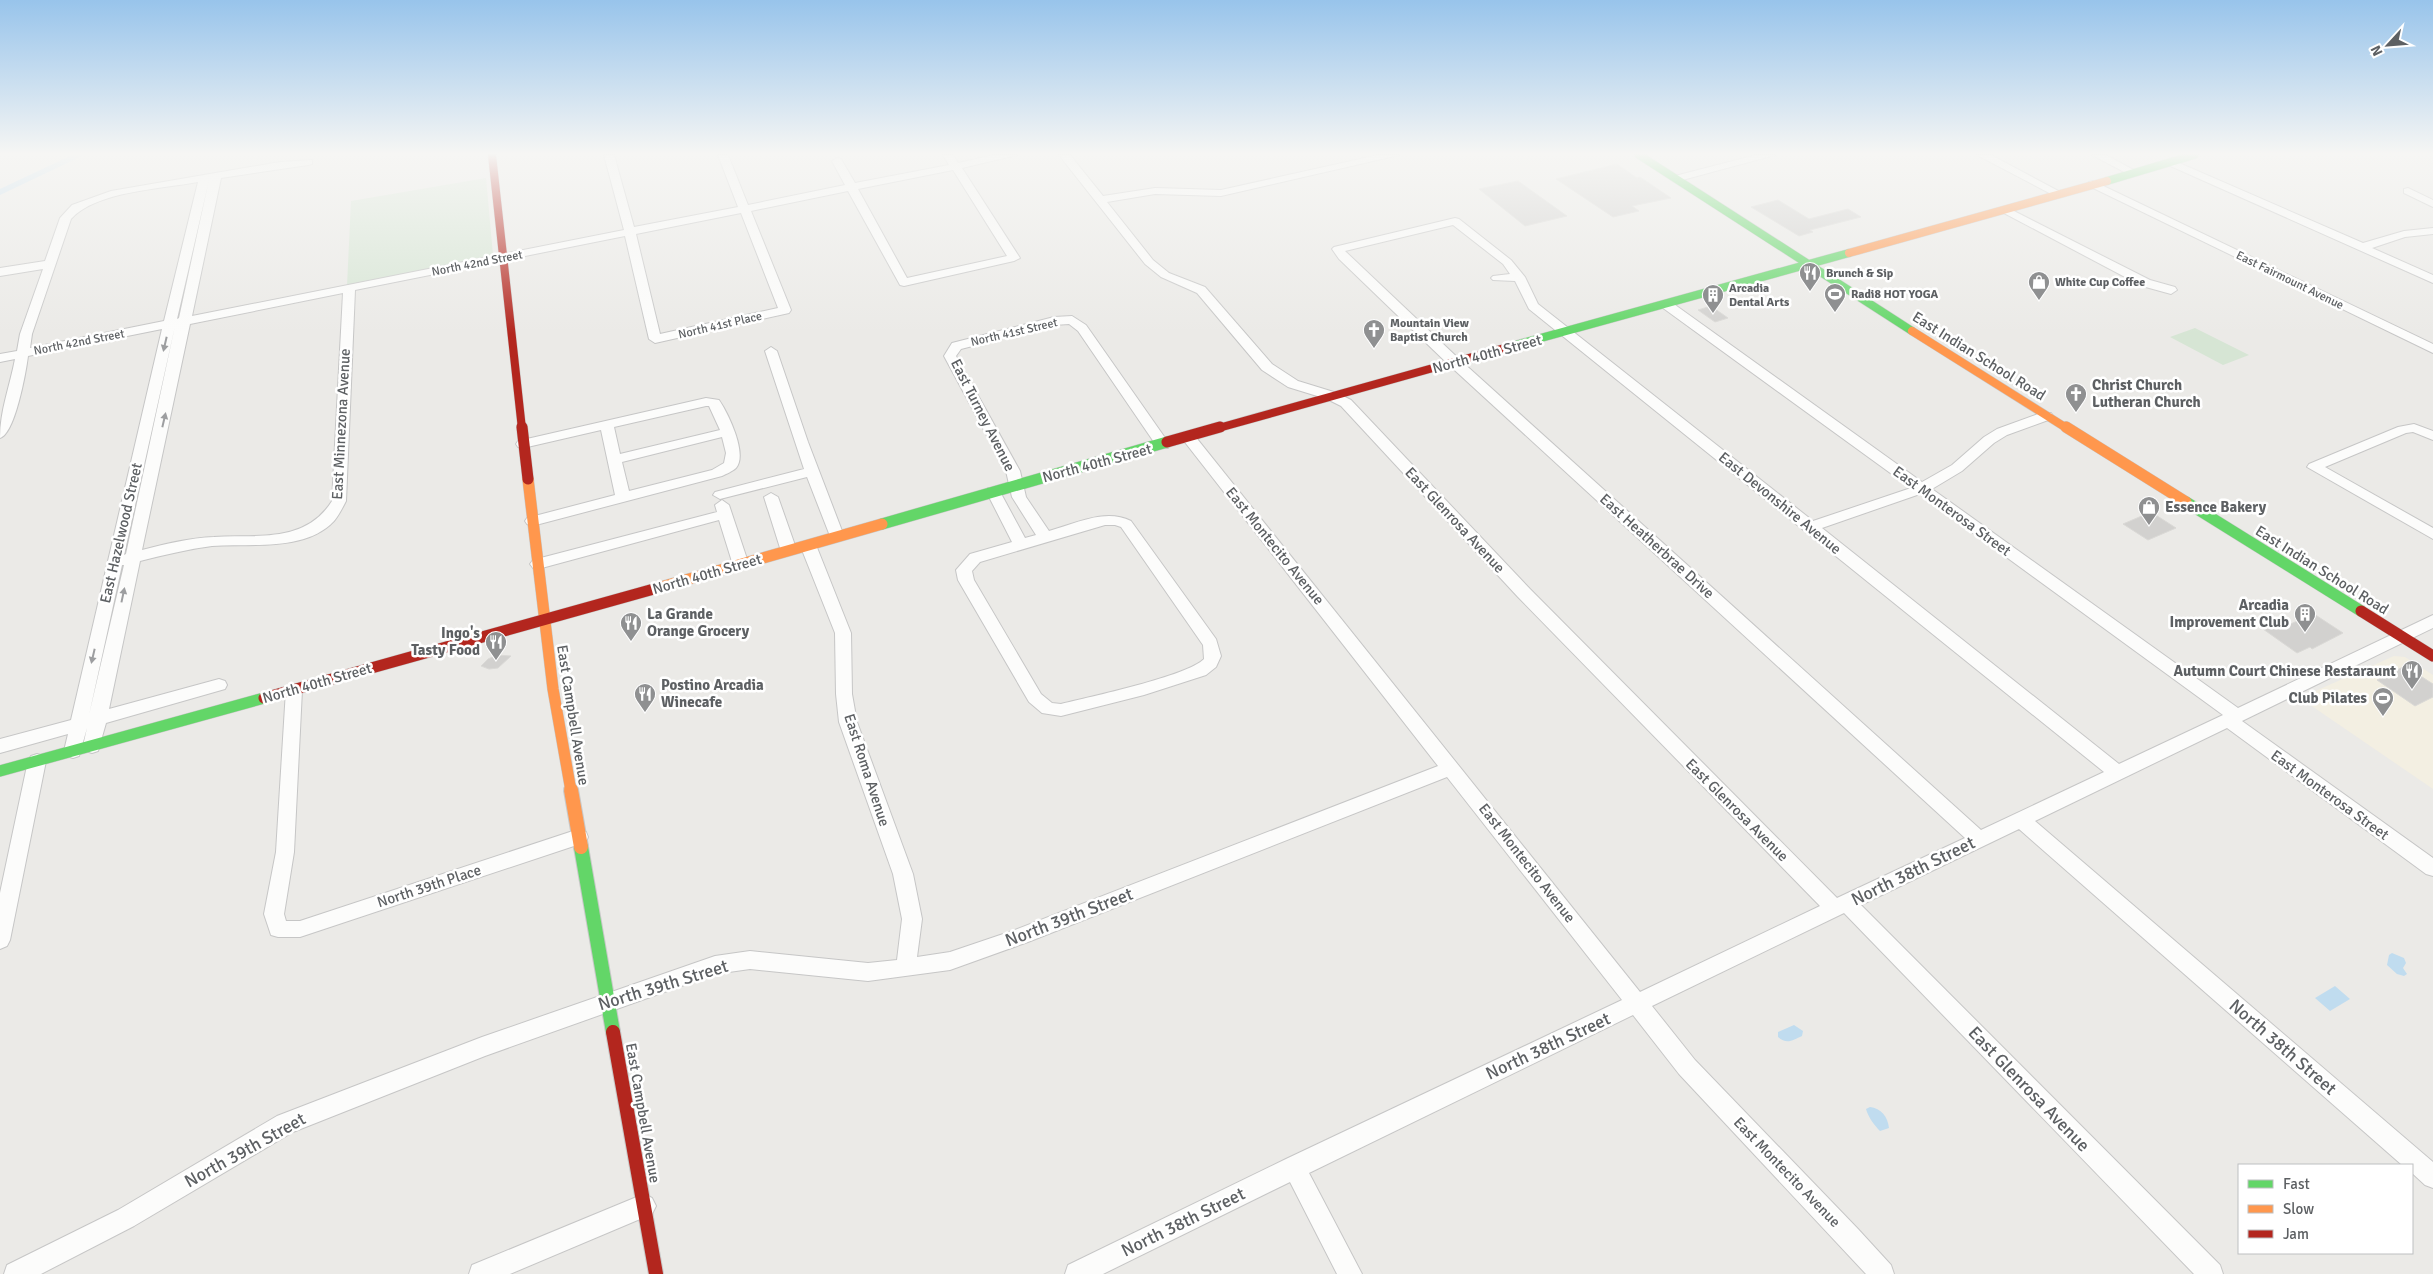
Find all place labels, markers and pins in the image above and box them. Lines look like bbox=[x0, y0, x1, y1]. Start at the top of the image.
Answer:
restaurant icon: Brunch & Sip bbox=[1798, 261, 1822, 292]
place label: Brunch & Sip bbox=[1826, 266, 1894, 281]
shop icon: White Cup Coffee bbox=[2027, 270, 2051, 301]
place label: White Cup Coffee bbox=[2055, 275, 2145, 290]
place label: Arcadia Dental Arts bbox=[1729, 281, 1790, 310]
sports icon: Radi8 HOT YOGA bbox=[1823, 282, 1847, 313]
building icon: Arcadia Dental Arts bbox=[1701, 283, 1725, 314]
place label: Radi8 HOT YOGA bbox=[1851, 287, 1939, 302]
place label: Mountain View Baptist Church bbox=[1390, 316, 1470, 345]
church icon: Mountain View Baptist Church bbox=[1362, 318, 1386, 349]
place label: Christ Church Lutheran Church bbox=[2092, 376, 2201, 411]
church icon: Christ Church Lutheran Church bbox=[2064, 382, 2088, 413]
shop icon: Essence Bakery bbox=[2137, 495, 2161, 526]
place label: Essence Bakery bbox=[2165, 498, 2267, 516]
place label: Arcadia Improvement Club bbox=[2170, 596, 2289, 631]
building icon: Arcadia Improvement Club bbox=[2293, 602, 2317, 633]
place label: La Grande Orange Grocery bbox=[647, 605, 750, 640]
restaurant icon: La Grande Orange Grocery bbox=[619, 611, 643, 642]
place label: Ingo's Tasty Food bbox=[411, 624, 480, 659]
restaurant icon: Ingo's Tasty Food bbox=[484, 630, 508, 661]
restaurant icon: Autumn Court Chinese Restaraunt bbox=[2400, 659, 2424, 690]
place label: Autumn Court Chinese Restaraunt bbox=[2174, 662, 2396, 680]
place label: Postino Arcadia Winecafe bbox=[661, 676, 764, 711]
restaurant icon: Postino Arcadia Winecafe bbox=[633, 682, 657, 713]
sports icon: Club Pilates bbox=[2371, 686, 2395, 717]
place label: Club Pilates bbox=[2289, 689, 2367, 707]

